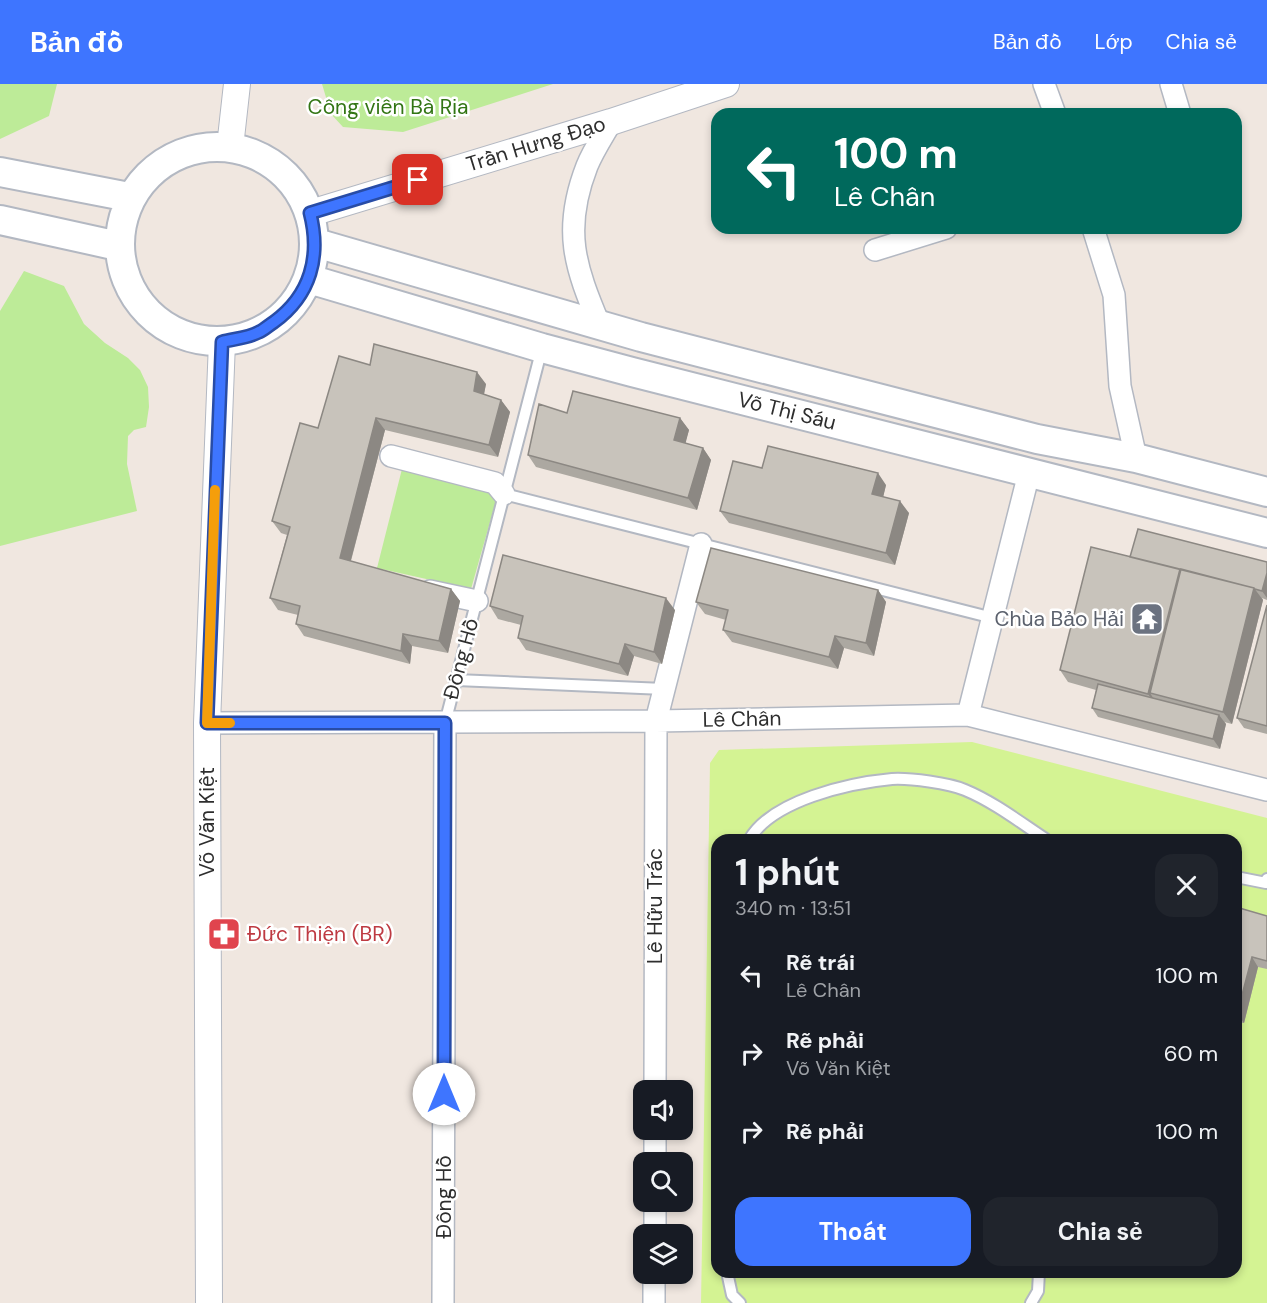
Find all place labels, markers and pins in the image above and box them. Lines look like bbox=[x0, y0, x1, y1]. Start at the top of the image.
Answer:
pin bbox=[392, 154, 443, 205]
temple icon: Chùa Bảo Hải bbox=[1129, 601, 1165, 637]
place label: Chùa Bảo Hải bbox=[994, 605, 1124, 633]
pharmacy icon: Đức Thiện (BR) bbox=[206, 916, 242, 952]
place label: Đức Thiện (BR) bbox=[247, 920, 393, 948]

